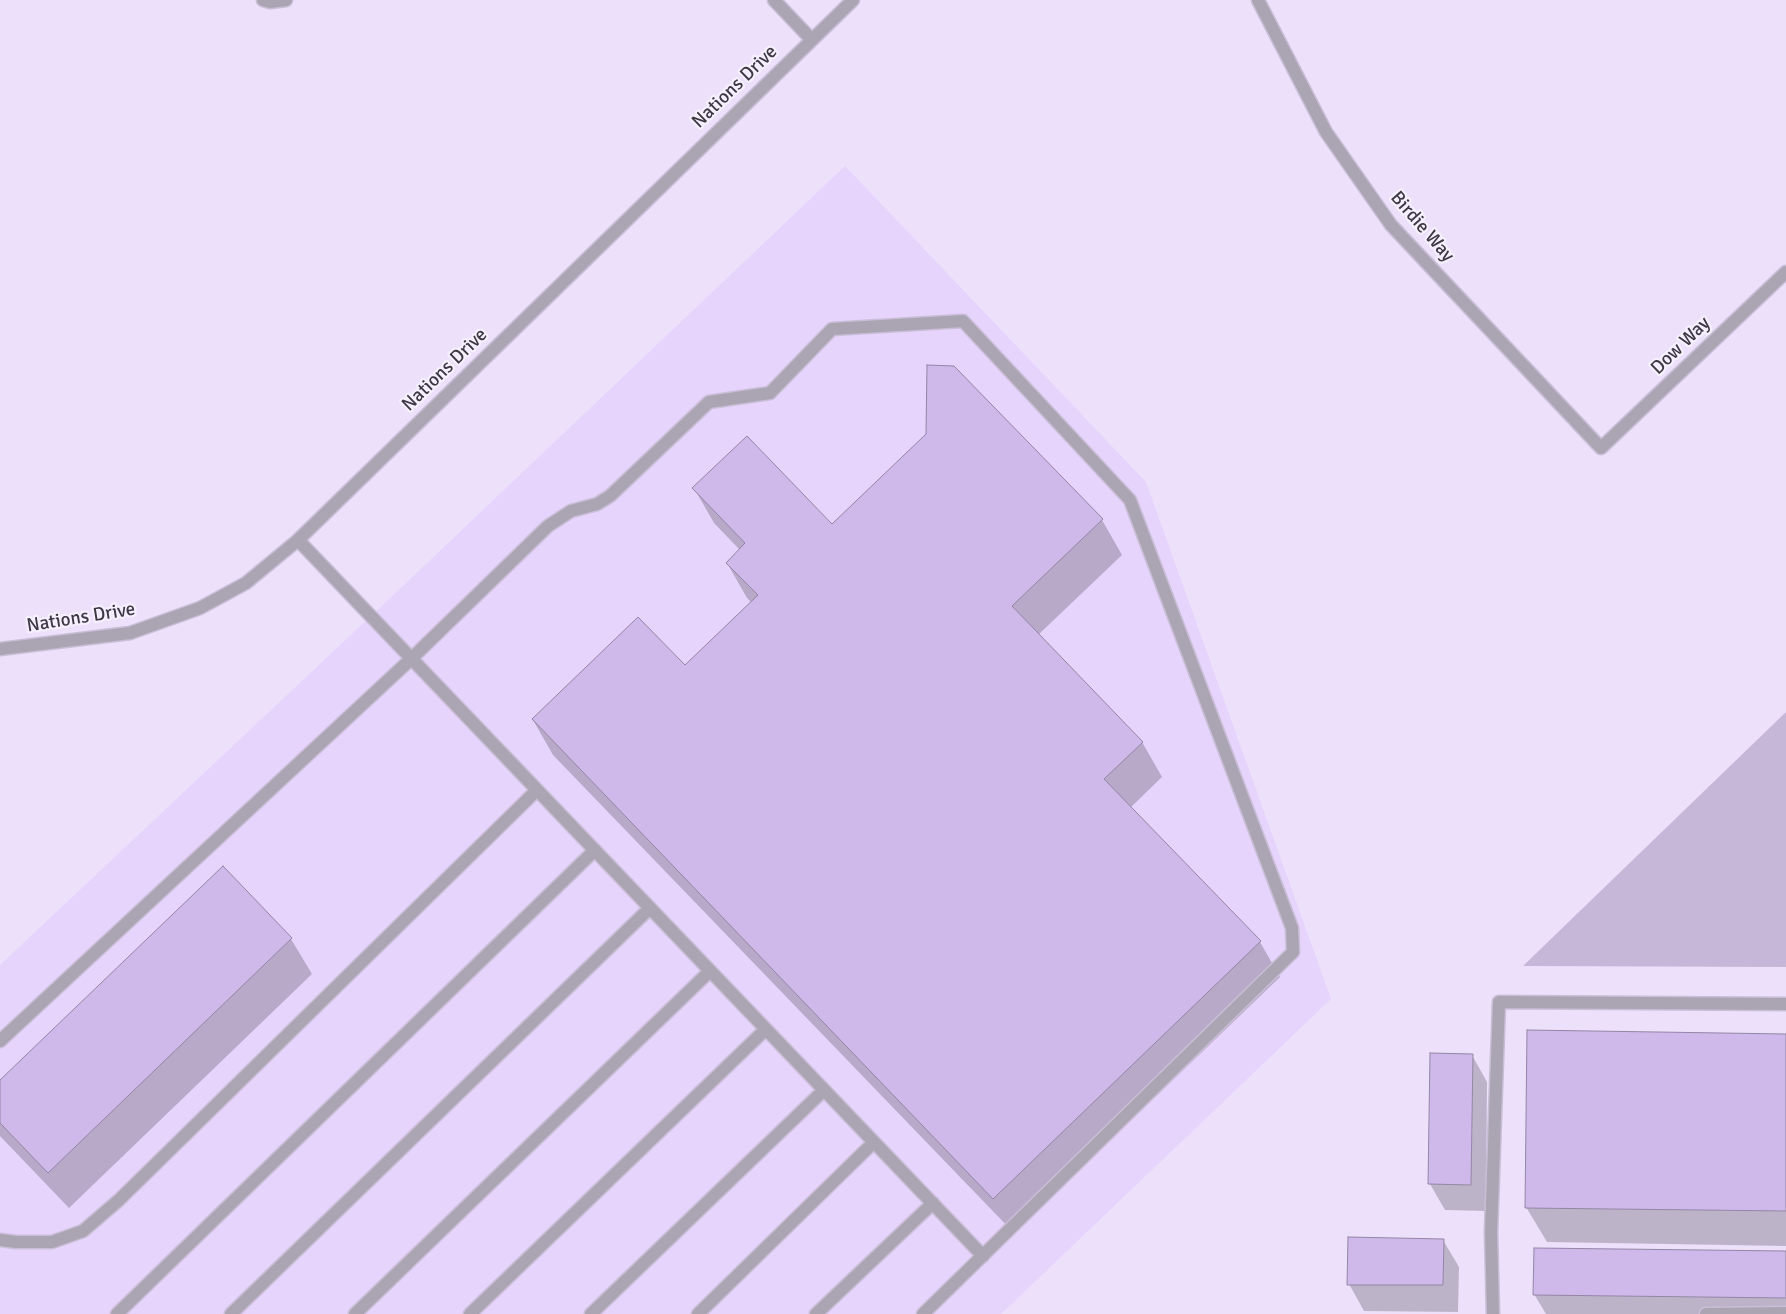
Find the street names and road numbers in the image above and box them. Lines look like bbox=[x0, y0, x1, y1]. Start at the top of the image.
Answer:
street label: Nations Drive bbox=[688, 41, 782, 133]
street label: Birdie Way bbox=[1385, 187, 1459, 267]
street label: Dow Way bbox=[1647, 312, 1715, 380]
street label: Nations Drive bbox=[398, 324, 492, 416]
street label: Nations Drive bbox=[25, 598, 137, 638]

